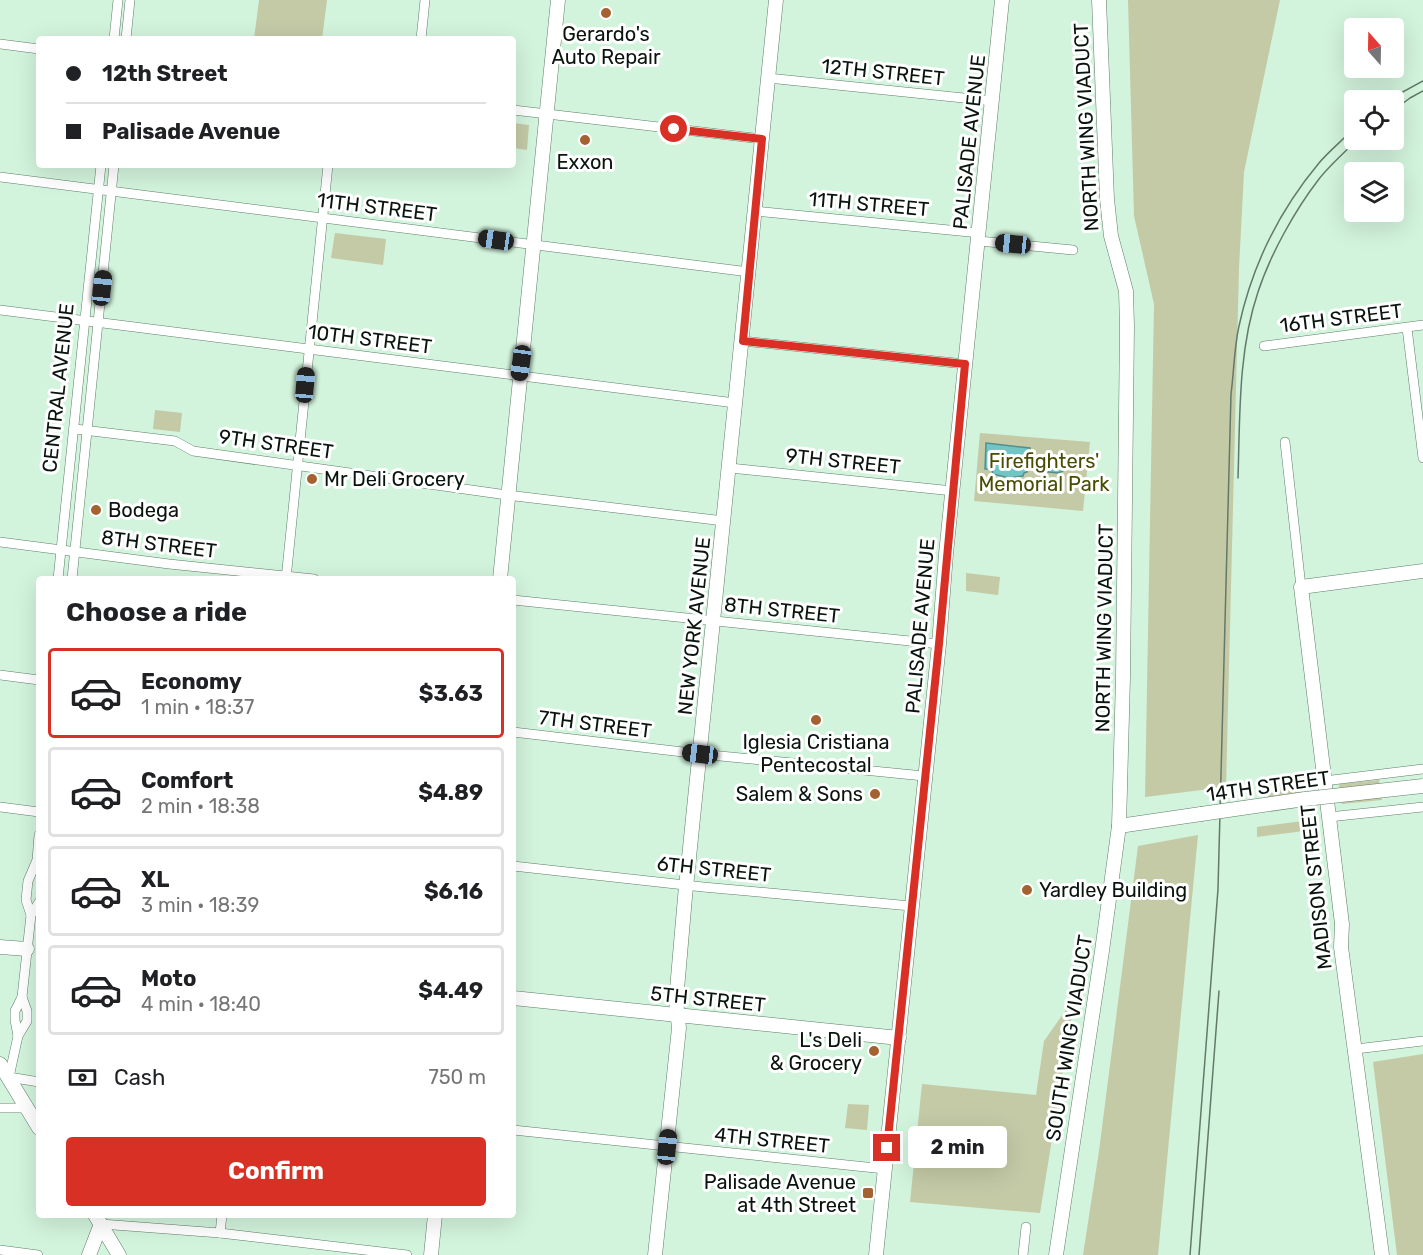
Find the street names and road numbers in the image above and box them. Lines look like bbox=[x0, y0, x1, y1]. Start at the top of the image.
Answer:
street label: NORTH WING VIADUCT bbox=[1069, 22, 1103, 232]
street label: PALISADE AVENUE bbox=[948, 53, 990, 231]
street label: 12TH STREET bbox=[820, 54, 946, 90]
street label: 11TH STREET bbox=[808, 187, 931, 221]
street label: 11TH STREET bbox=[316, 188, 439, 226]
street label: 16TH STREET bbox=[1278, 299, 1404, 337]
street label: CENTRAL AVENUE bbox=[37, 302, 79, 474]
street label: 10TH STREET bbox=[307, 319, 434, 359]
street label: 9TH STREET bbox=[217, 424, 335, 464]
street label: 9TH STREET bbox=[784, 443, 902, 479]
street label: NORTH WING VIADUCT bbox=[1090, 523, 1118, 733]
street label: 8TH STREET bbox=[100, 525, 219, 563]
street label: NEW YORK AVENUE bbox=[673, 536, 715, 716]
street label: PALISADE AVENUE bbox=[900, 537, 940, 715]
street label: 8TH STREET bbox=[723, 592, 841, 628]
street label: 7TH STREET bbox=[537, 705, 653, 743]
street label: 14TH STREET bbox=[1205, 765, 1332, 807]
street label: MADISON STREET bbox=[1295, 803, 1337, 971]
street label: 6TH STREET bbox=[656, 851, 773, 887]
street label: SOUTH WING VIADUCT bbox=[1041, 933, 1097, 1143]
street label: 5TH STREET bbox=[649, 981, 767, 1017]
street label: 4TH STREET bbox=[713, 1122, 831, 1158]

